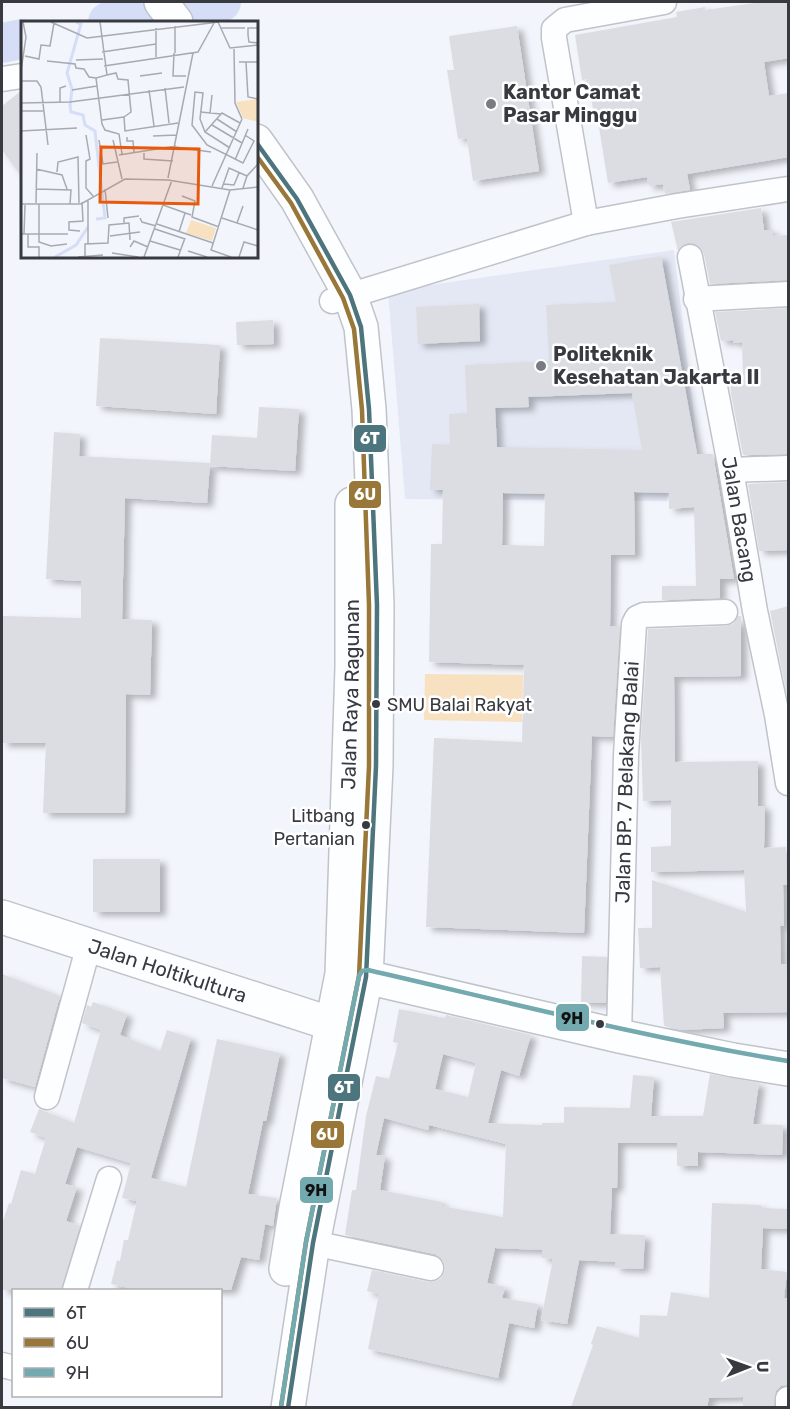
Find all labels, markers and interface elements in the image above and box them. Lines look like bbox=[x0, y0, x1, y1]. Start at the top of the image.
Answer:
inset map bbox=[21, 21, 258, 258]
place label: Kantor Camat Pasar Minggu bbox=[503, 80, 640, 127]
marker: Kantor Camat Pasar Minggu bbox=[484, 97, 498, 111]
place label: Politeknik Kesehatan Jakarta II bbox=[553, 342, 759, 389]
marker: Politeknik Kesehatan Jakarta II bbox=[534, 359, 548, 373]
line badge: 6T bbox=[353, 424, 387, 453]
text: 6T bbox=[360, 429, 380, 448]
street label: Jalan Bacang bbox=[717, 454, 762, 584]
line badge: 6U bbox=[348, 480, 382, 509]
text: 6U bbox=[354, 485, 376, 504]
street label: Jalan Raya Ragunan bbox=[336, 599, 364, 790]
street label: Jalan BP. 7 Belakang Balai bbox=[610, 660, 644, 904]
place label: SMU Balai Rakyat bbox=[387, 694, 532, 716]
marker: SMU Balai Rakyat bbox=[370, 698, 382, 710]
place label: Litbang Pertanian bbox=[274, 805, 355, 850]
marker: Litbang Pertanian bbox=[360, 819, 372, 831]
street label: Jalan Holtikultura bbox=[85, 934, 250, 1008]
line badge: 9H bbox=[555, 1003, 590, 1032]
text: 9H bbox=[561, 1009, 583, 1028]
unlabelled marker bbox=[594, 1018, 606, 1030]
line badge: 6T bbox=[327, 1073, 361, 1102]
text: 6T bbox=[334, 1078, 354, 1097]
line badge: 6U bbox=[310, 1120, 345, 1149]
text: 6U bbox=[316, 1125, 338, 1144]
line badge: 9H bbox=[299, 1176, 334, 1204]
text: 9H bbox=[305, 1181, 327, 1200]
legend bbox=[12, 1289, 222, 1397]
text: 6T bbox=[66, 1302, 87, 1324]
text: 6U bbox=[66, 1332, 89, 1354]
north arrow bbox=[718, 1337, 778, 1397]
text: U bbox=[753, 1361, 772, 1373]
text: 9H bbox=[66, 1362, 90, 1384]

